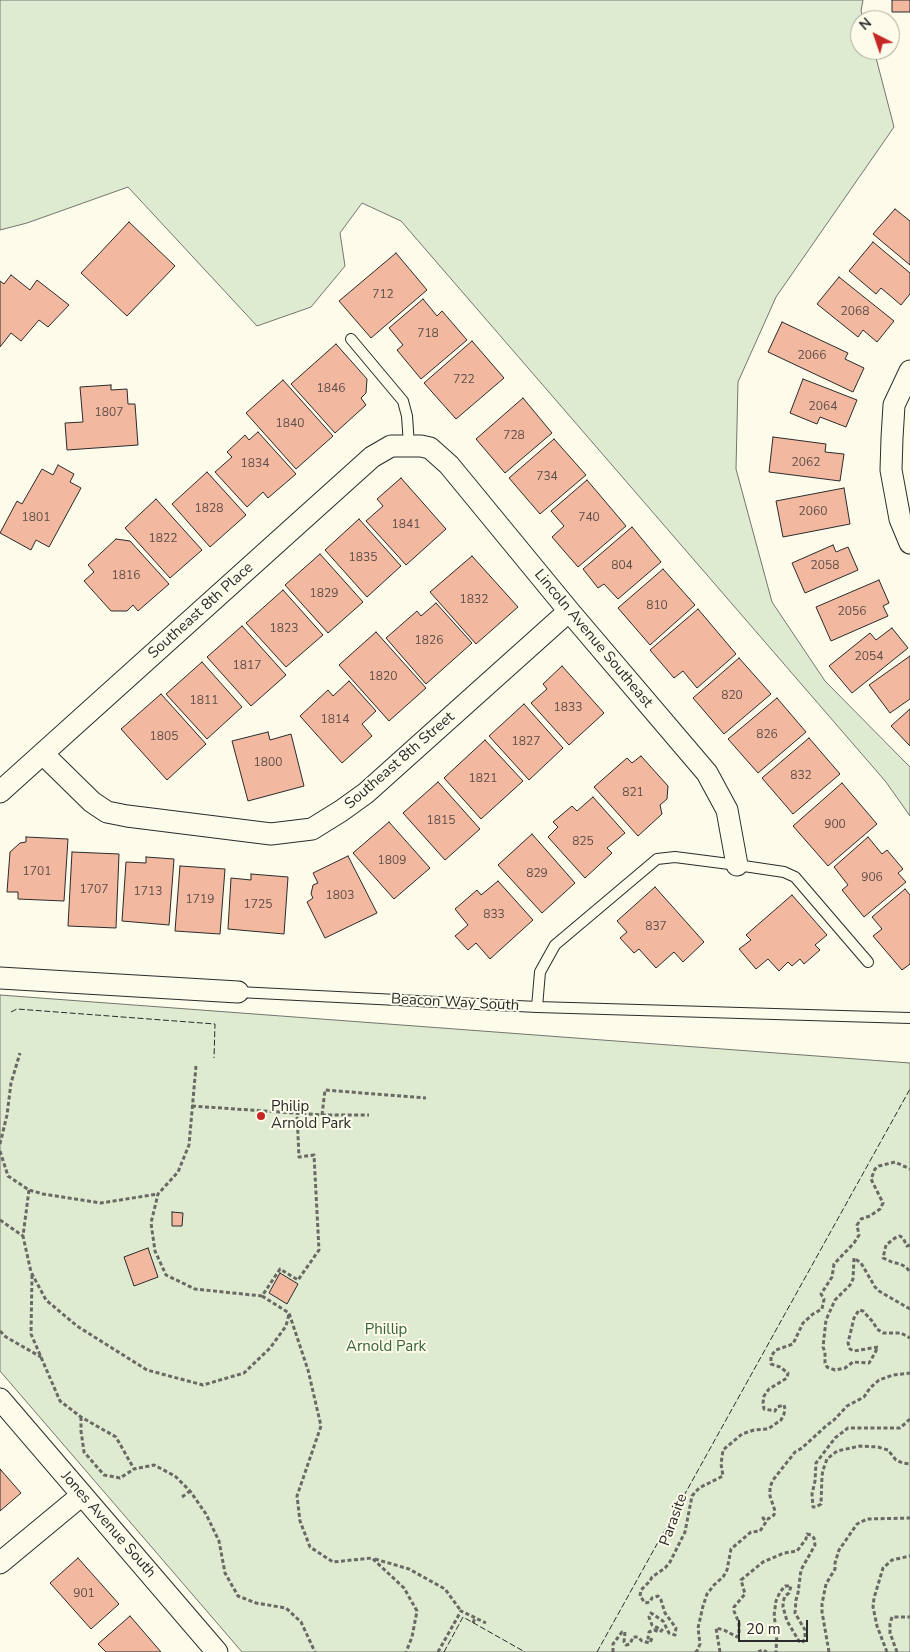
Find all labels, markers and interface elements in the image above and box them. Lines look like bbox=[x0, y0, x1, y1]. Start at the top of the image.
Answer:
north arrow bbox=[850, 10, 900, 60]
text: N bbox=[855, 13, 876, 35]
house number: 712 bbox=[372, 288, 394, 302]
house number: 2068 bbox=[841, 305, 869, 319]
house number: 718 bbox=[417, 327, 439, 341]
house number: 2066 bbox=[798, 349, 826, 363]
house number: 722 bbox=[453, 373, 475, 387]
house number: 1846 bbox=[317, 382, 345, 396]
house number: 2064 bbox=[809, 400, 837, 414]
house number: 1807 bbox=[95, 406, 123, 420]
house number: 1840 bbox=[276, 417, 304, 431]
house number: 728 bbox=[503, 429, 525, 443]
house number: 2062 bbox=[792, 456, 820, 470]
house number: 1834 bbox=[241, 457, 269, 471]
house number: 734 bbox=[536, 470, 558, 484]
house number: 1828 bbox=[195, 502, 223, 516]
house number: 2060 bbox=[799, 505, 827, 519]
house number: 1801 bbox=[22, 511, 50, 525]
house number: 740 bbox=[578, 511, 600, 525]
house number: 1841 bbox=[392, 518, 420, 532]
house number: 1822 bbox=[149, 532, 177, 546]
house number: 1835 bbox=[349, 551, 377, 565]
street label: Southeast 8th Place bbox=[145, 559, 257, 663]
house number: 804 bbox=[611, 559, 633, 573]
house number: 2058 bbox=[811, 559, 839, 573]
street label: Lincoln Avenue Southeast bbox=[530, 566, 656, 712]
house number: 1816 bbox=[112, 569, 140, 583]
house number: 1829 bbox=[310, 587, 338, 601]
house number: 1832 bbox=[460, 593, 488, 607]
house number: 810 bbox=[646, 599, 668, 613]
house number: 2056 bbox=[838, 605, 866, 619]
house number: 1823 bbox=[270, 622, 298, 636]
house number: 1826 bbox=[415, 634, 443, 648]
house number: 2054 bbox=[855, 650, 883, 664]
house number: 1817 bbox=[233, 659, 261, 673]
house number: 1820 bbox=[369, 670, 397, 684]
house number: 820 bbox=[721, 689, 743, 703]
house number: 1811 bbox=[190, 694, 218, 708]
house number: 1833 bbox=[554, 701, 582, 715]
street label: Southeast 8th Street bbox=[341, 708, 459, 814]
house number: 1814 bbox=[321, 713, 349, 727]
house number: 826 bbox=[756, 728, 778, 742]
house number: 1805 bbox=[150, 730, 178, 744]
house number: 1827 bbox=[512, 735, 540, 749]
house number: 1800 bbox=[254, 756, 282, 770]
house number: 832 bbox=[790, 769, 812, 783]
house number: 1821 bbox=[469, 772, 497, 786]
house number: 821 bbox=[622, 786, 644, 800]
house number: 1815 bbox=[427, 814, 455, 828]
house number: 900 bbox=[824, 818, 846, 832]
house number: 825 bbox=[572, 835, 594, 849]
house number: 1809 bbox=[378, 854, 406, 868]
house number: 1701 bbox=[23, 865, 51, 879]
house number: 829 bbox=[526, 867, 548, 881]
house number: 906 bbox=[861, 871, 883, 885]
house number: 1707 bbox=[80, 883, 108, 897]
house number: 1713 bbox=[134, 885, 162, 899]
house number: 1803 bbox=[326, 889, 354, 903]
house number: 1719 bbox=[186, 893, 214, 907]
house number: 1725 bbox=[244, 898, 272, 912]
house number: 833 bbox=[483, 908, 505, 922]
house number: 837 bbox=[645, 920, 667, 934]
street label: Beacon Way South bbox=[390, 991, 520, 1015]
place label: Philip Arnold Park bbox=[271, 1098, 351, 1133]
marker: Philip Arnold Park bbox=[255, 1110, 267, 1122]
park label: Phillip Arnold Park bbox=[346, 1321, 426, 1356]
street label: Jones Avenue South bbox=[57, 1468, 159, 1582]
street label: Parasite bbox=[656, 1491, 692, 1549]
house number: 901 bbox=[73, 1587, 95, 1601]
scale bar bbox=[740, 1610, 810, 1642]
text: 20 m bbox=[746, 1619, 781, 1639]

